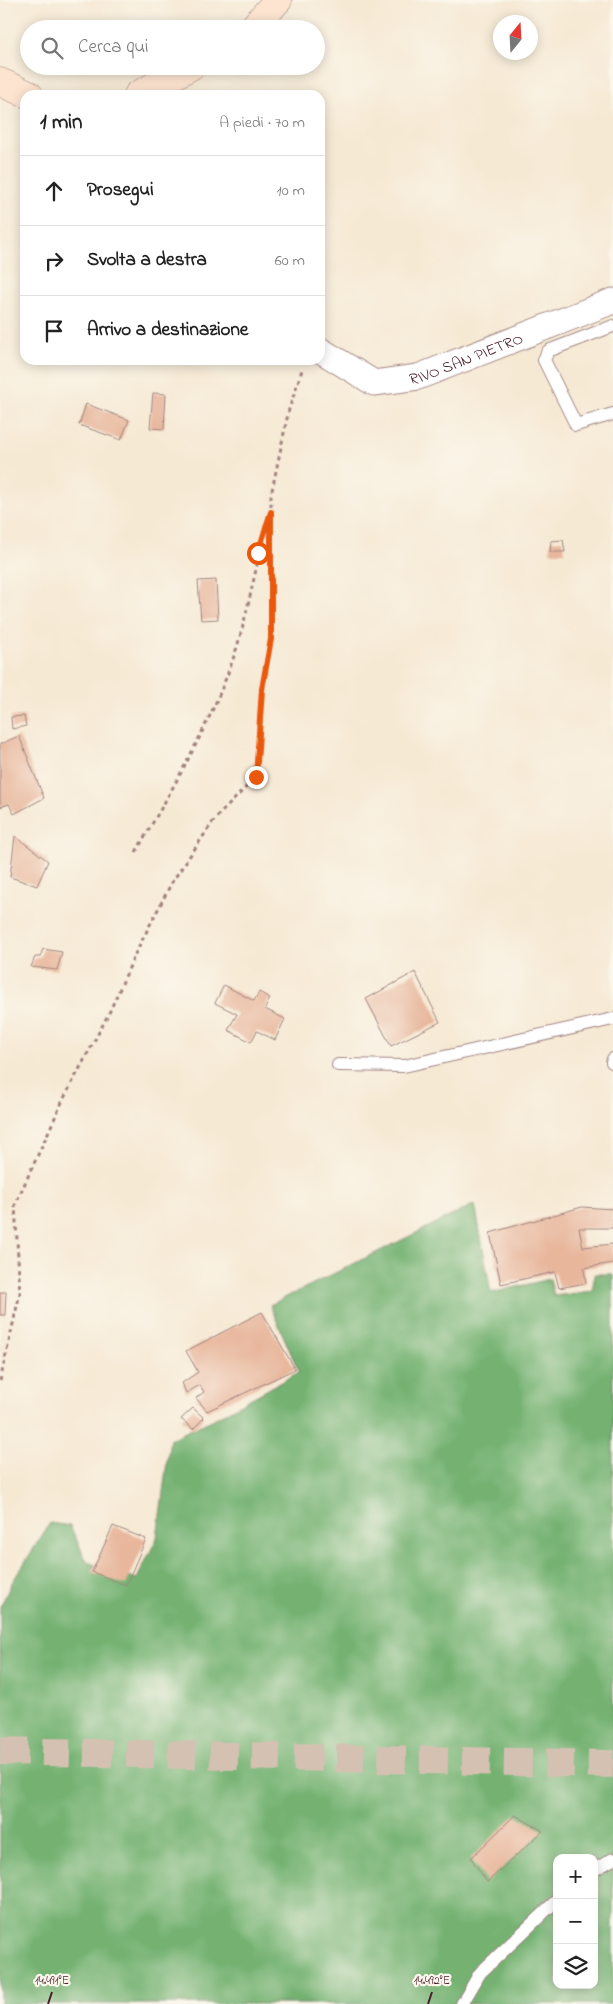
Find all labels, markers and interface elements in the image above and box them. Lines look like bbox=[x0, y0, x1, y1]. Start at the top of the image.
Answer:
north arrow bbox=[493, 15, 538, 60]
search box bbox=[20, 20, 325, 75]
icon: search bbox=[38, 34, 66, 62]
text: Cerca qui bbox=[78, 34, 148, 61]
text: 1 min bbox=[40, 108, 82, 138]
text: A piedi · 70 m bbox=[219, 111, 305, 135]
icon: ahead bbox=[40, 177, 68, 205]
text: Prosegui bbox=[87, 177, 154, 204]
text: 10 m bbox=[277, 179, 305, 203]
icon: right bbox=[40, 247, 68, 275]
text: Svolta a destra bbox=[87, 247, 207, 274]
text: 60 m bbox=[275, 249, 305, 273]
icon: arrive bbox=[40, 317, 68, 345]
text: Arrivo a destinazione bbox=[87, 317, 248, 344]
street label: RIVO SAN PIETRO bbox=[408, 327, 527, 392]
route start bbox=[247, 542, 270, 565]
route end bbox=[245, 766, 268, 789]
map controls bbox=[553, 1854, 598, 1989]
button: + bbox=[553, 1854, 598, 1899]
button: − bbox=[553, 1899, 598, 1944]
button: layers bbox=[553, 1944, 598, 1989]
text: 14.491°E bbox=[35, 1972, 69, 1990]
text: 14.492°E bbox=[414, 1972, 450, 1990]

